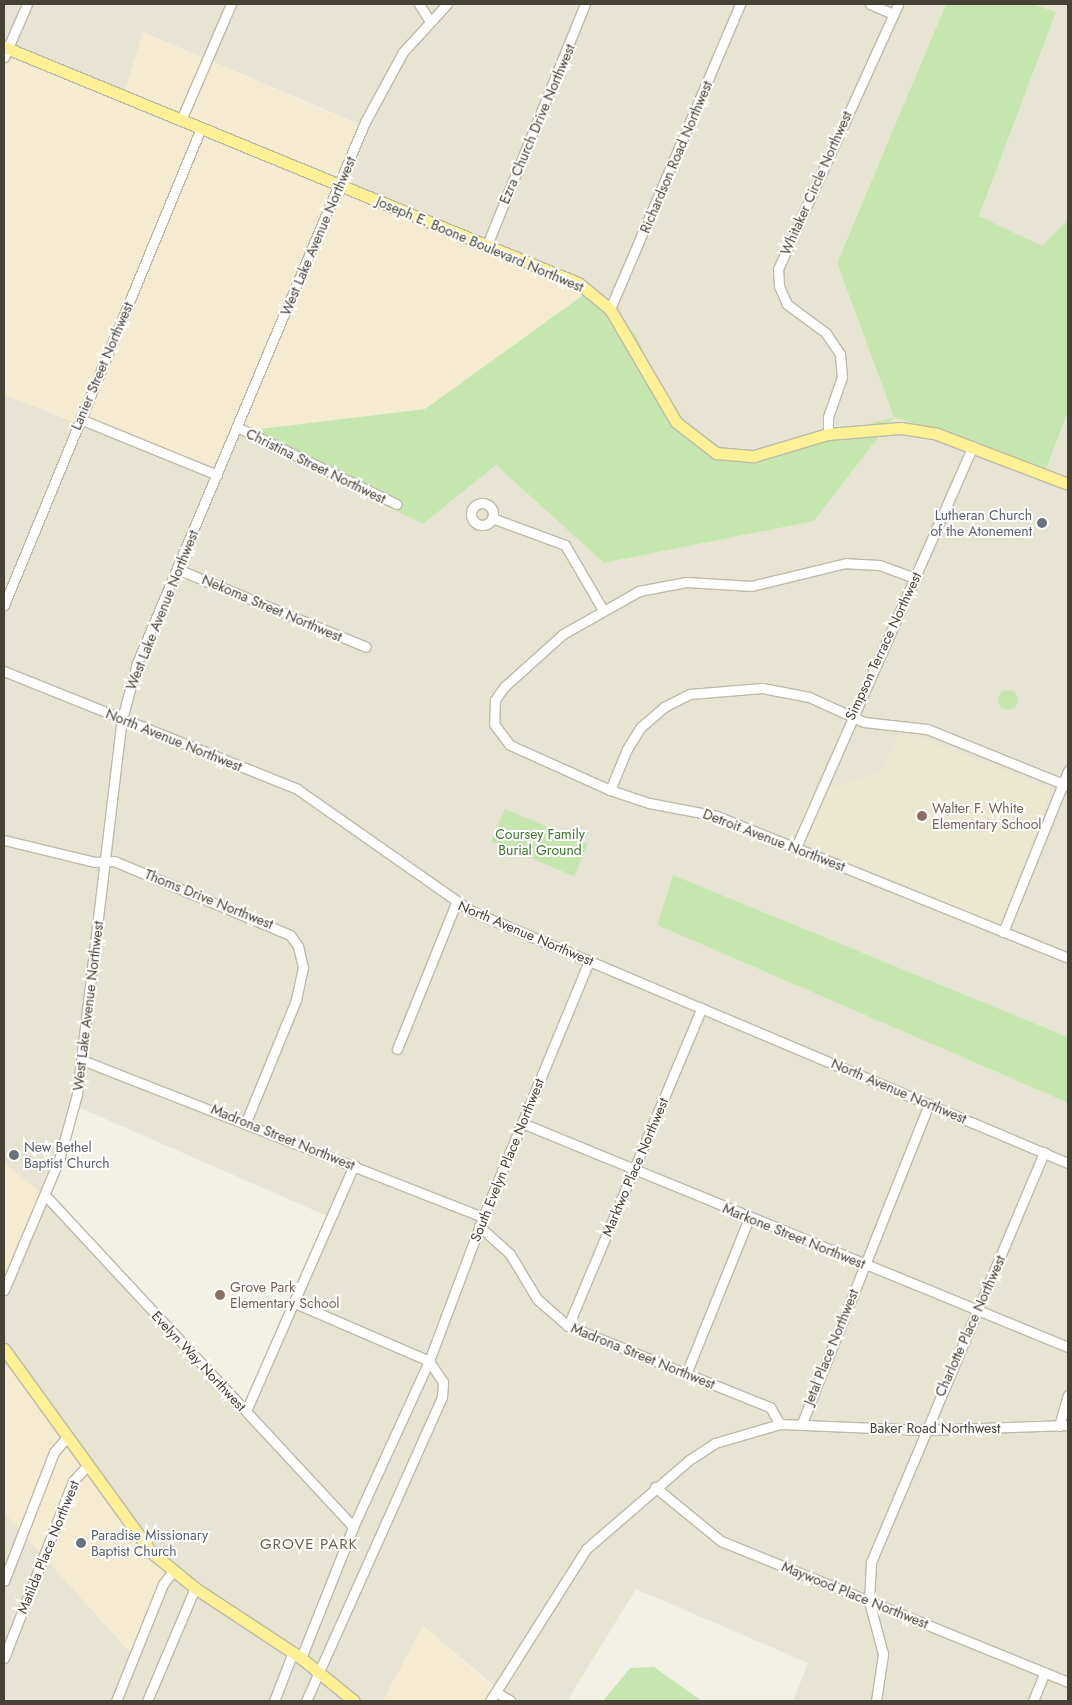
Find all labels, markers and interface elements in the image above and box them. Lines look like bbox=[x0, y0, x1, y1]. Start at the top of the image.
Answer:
street label: Ezra Church Drive Northwest bbox=[496, 42, 578, 206]
street label: Richardson Road Northwest bbox=[636, 78, 716, 236]
street label: Whitaker Circle Northwest bbox=[777, 108, 855, 258]
street label: West Lake Avenue Northwest bbox=[277, 154, 359, 318]
street label: Joseph E. Boone Boulevard Northwest bbox=[374, 193, 586, 295]
street label: Lanier Street Northwest bbox=[67, 300, 137, 432]
street label: Christina Street Northwest bbox=[243, 425, 389, 507]
place label: Lutheran Church of the Atonement bbox=[930, 507, 1032, 540]
marker: Lutheran Church of the Atonement bbox=[1036, 517, 1048, 529]
street label: West Lake Avenue Northwest bbox=[122, 528, 202, 692]
street label: Simpson Terrace Northwest bbox=[841, 569, 925, 723]
street label: Nekoma Street Northwest bbox=[199, 571, 345, 645]
street label: North Avenue Northwest bbox=[103, 705, 245, 775]
place label: Walter F. White Elementary School bbox=[932, 800, 1042, 832]
street label: Detroit Avenue Northwest bbox=[701, 805, 847, 875]
marker: Walter F. White Elementary School bbox=[916, 810, 928, 822]
park label: Coursey Family Burial Ground bbox=[495, 826, 585, 859]
street label: Thoms Drive Northwest bbox=[142, 866, 276, 932]
street label: North Avenue Northwest bbox=[456, 897, 596, 969]
street label: West Lake Avenue Northwest bbox=[69, 920, 107, 1092]
street label: North Avenue Northwest bbox=[829, 1055, 969, 1127]
street label: South Evelyn Place Northwest bbox=[467, 1076, 547, 1244]
street label: Marktwo Place Northwest bbox=[598, 1095, 672, 1239]
street label: Madrona Street Northwest bbox=[209, 1100, 357, 1174]
place label: New Bethel Baptist Church bbox=[24, 1139, 110, 1172]
marker: New Bethel Baptist Church bbox=[8, 1149, 20, 1161]
street label: Markone Street Northwest bbox=[720, 1200, 868, 1272]
street label: Charlotte Place Northwest bbox=[931, 1253, 1009, 1399]
place label: Grove Park Elementary School bbox=[230, 1279, 340, 1311]
street label: Jetal Place Northwest bbox=[800, 1287, 862, 1407]
marker: Grove Park Elementary School bbox=[214, 1289, 226, 1301]
street label: Evelyn Way Northwest bbox=[148, 1307, 250, 1415]
street label: Madrona Street Northwest bbox=[569, 1319, 717, 1393]
street label: Baker Road Northwest bbox=[870, 1420, 1000, 1436]
street label: Matilda Place Northwest bbox=[14, 1478, 82, 1616]
place label: Paradise Missionary Baptist Church bbox=[91, 1527, 208, 1560]
district label: GROVE PARK bbox=[259, 1536, 359, 1554]
marker: Paradise Missionary Baptist Church bbox=[75, 1537, 87, 1549]
street label: Maywood Place Northwest bbox=[779, 1558, 931, 1632]

